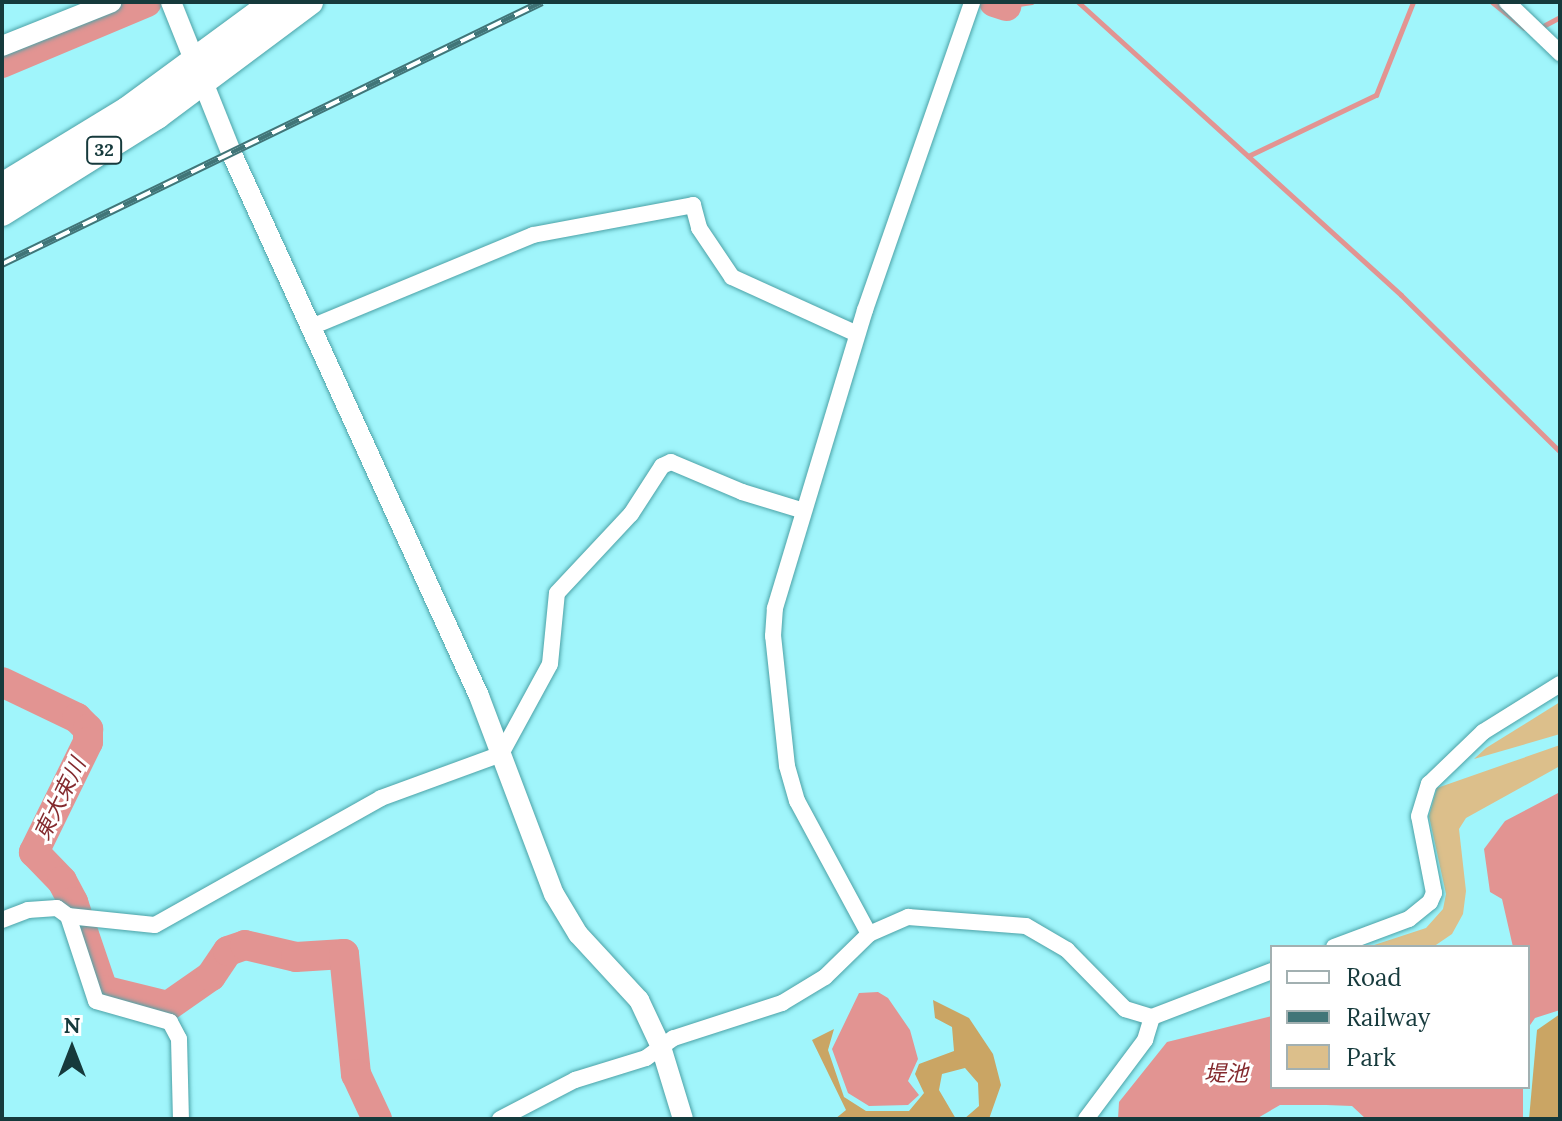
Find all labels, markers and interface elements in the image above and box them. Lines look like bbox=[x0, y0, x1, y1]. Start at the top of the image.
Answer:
road number: 32 bbox=[86, 136, 122, 164]
water label: 東大束川 bbox=[29, 754, 91, 844]
legend bbox=[1270, 945, 1530, 1089]
text: Road bbox=[1346, 962, 1402, 993]
text: Railway bbox=[1346, 1002, 1430, 1033]
north arrow bbox=[32, 1009, 112, 1089]
text: N bbox=[63, 1011, 81, 1039]
text: Park bbox=[1346, 1042, 1396, 1073]
water label: 堤池 bbox=[1204, 1061, 1248, 1087]

